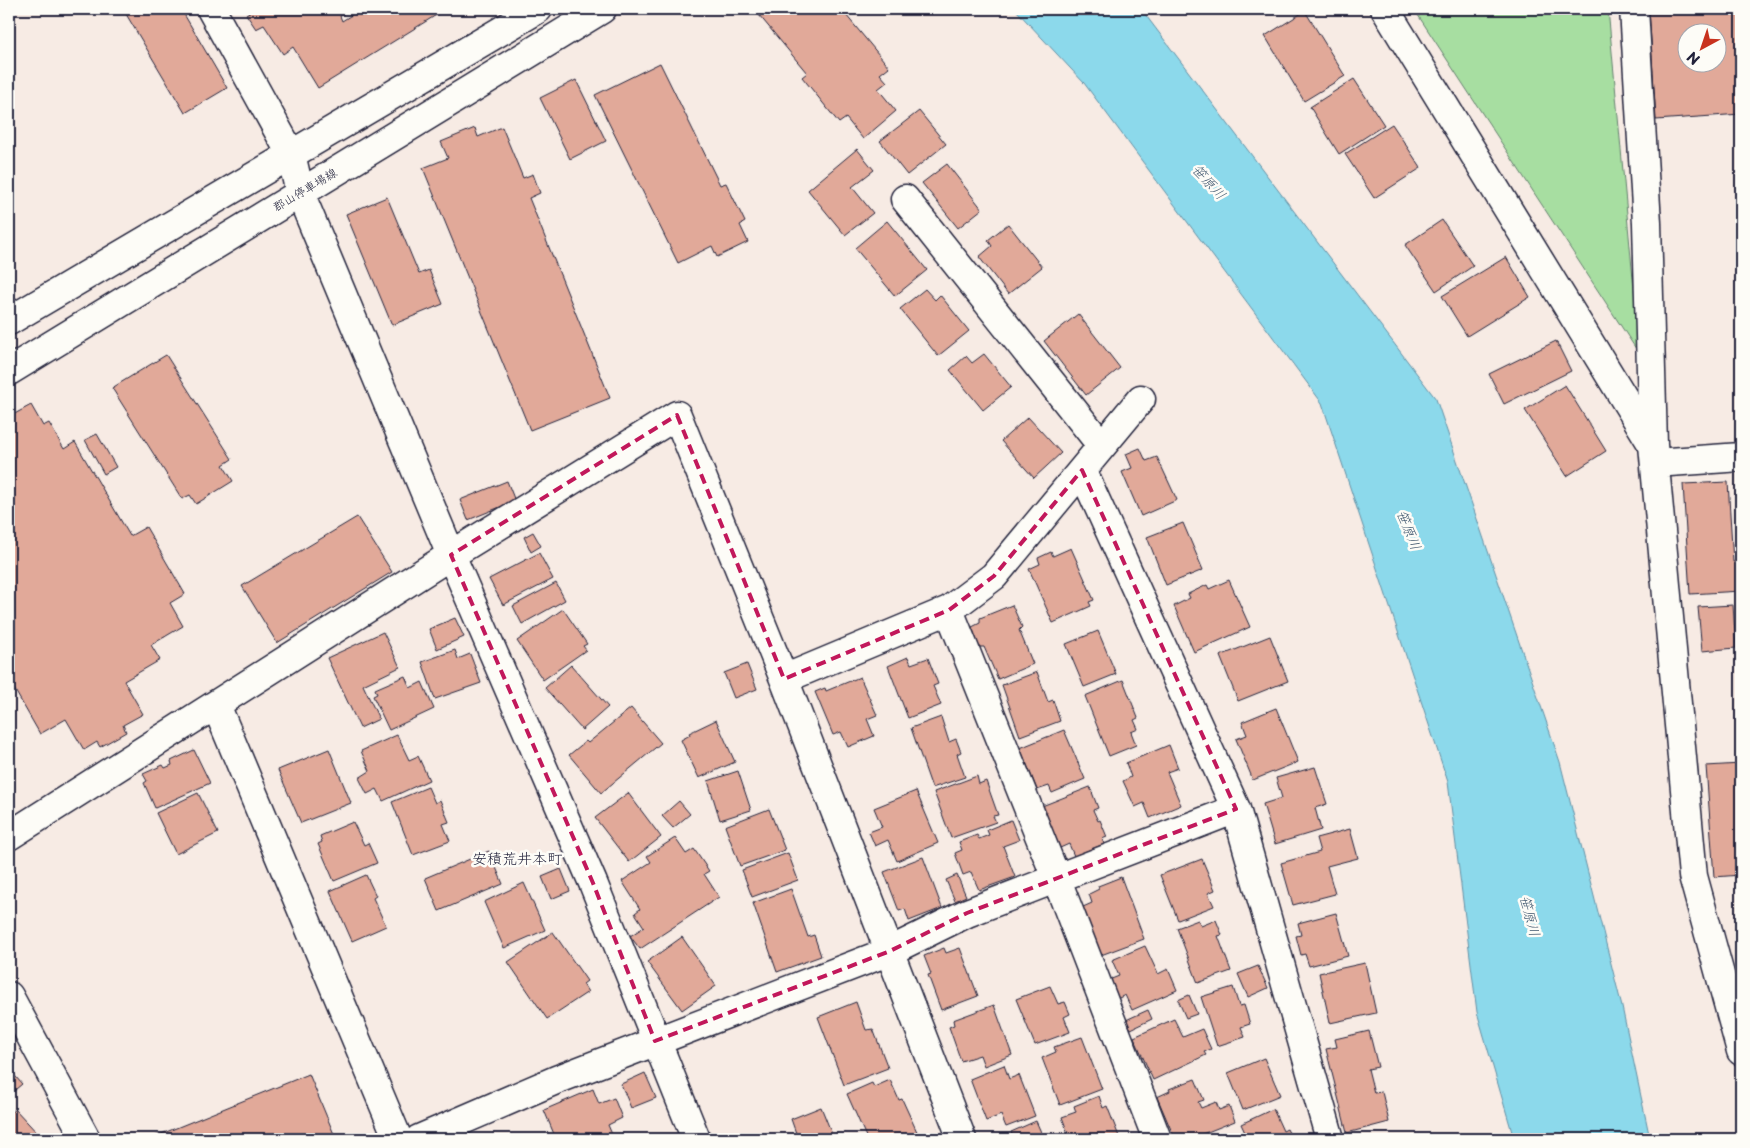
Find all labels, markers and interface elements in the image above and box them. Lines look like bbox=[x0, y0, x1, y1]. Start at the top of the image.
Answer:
north arrow bbox=[1678, 22, 1728, 72]
text: N bbox=[1682, 47, 1704, 70]
water label: 笹原川 bbox=[1187, 159, 1231, 204]
street label: 郡山停車場線 bbox=[269, 163, 340, 215]
water label: 笹原川 bbox=[1392, 506, 1427, 553]
district label: 安積荒井本町 bbox=[472, 846, 563, 869]
water label: 笹原川 bbox=[1515, 893, 1546, 939]

